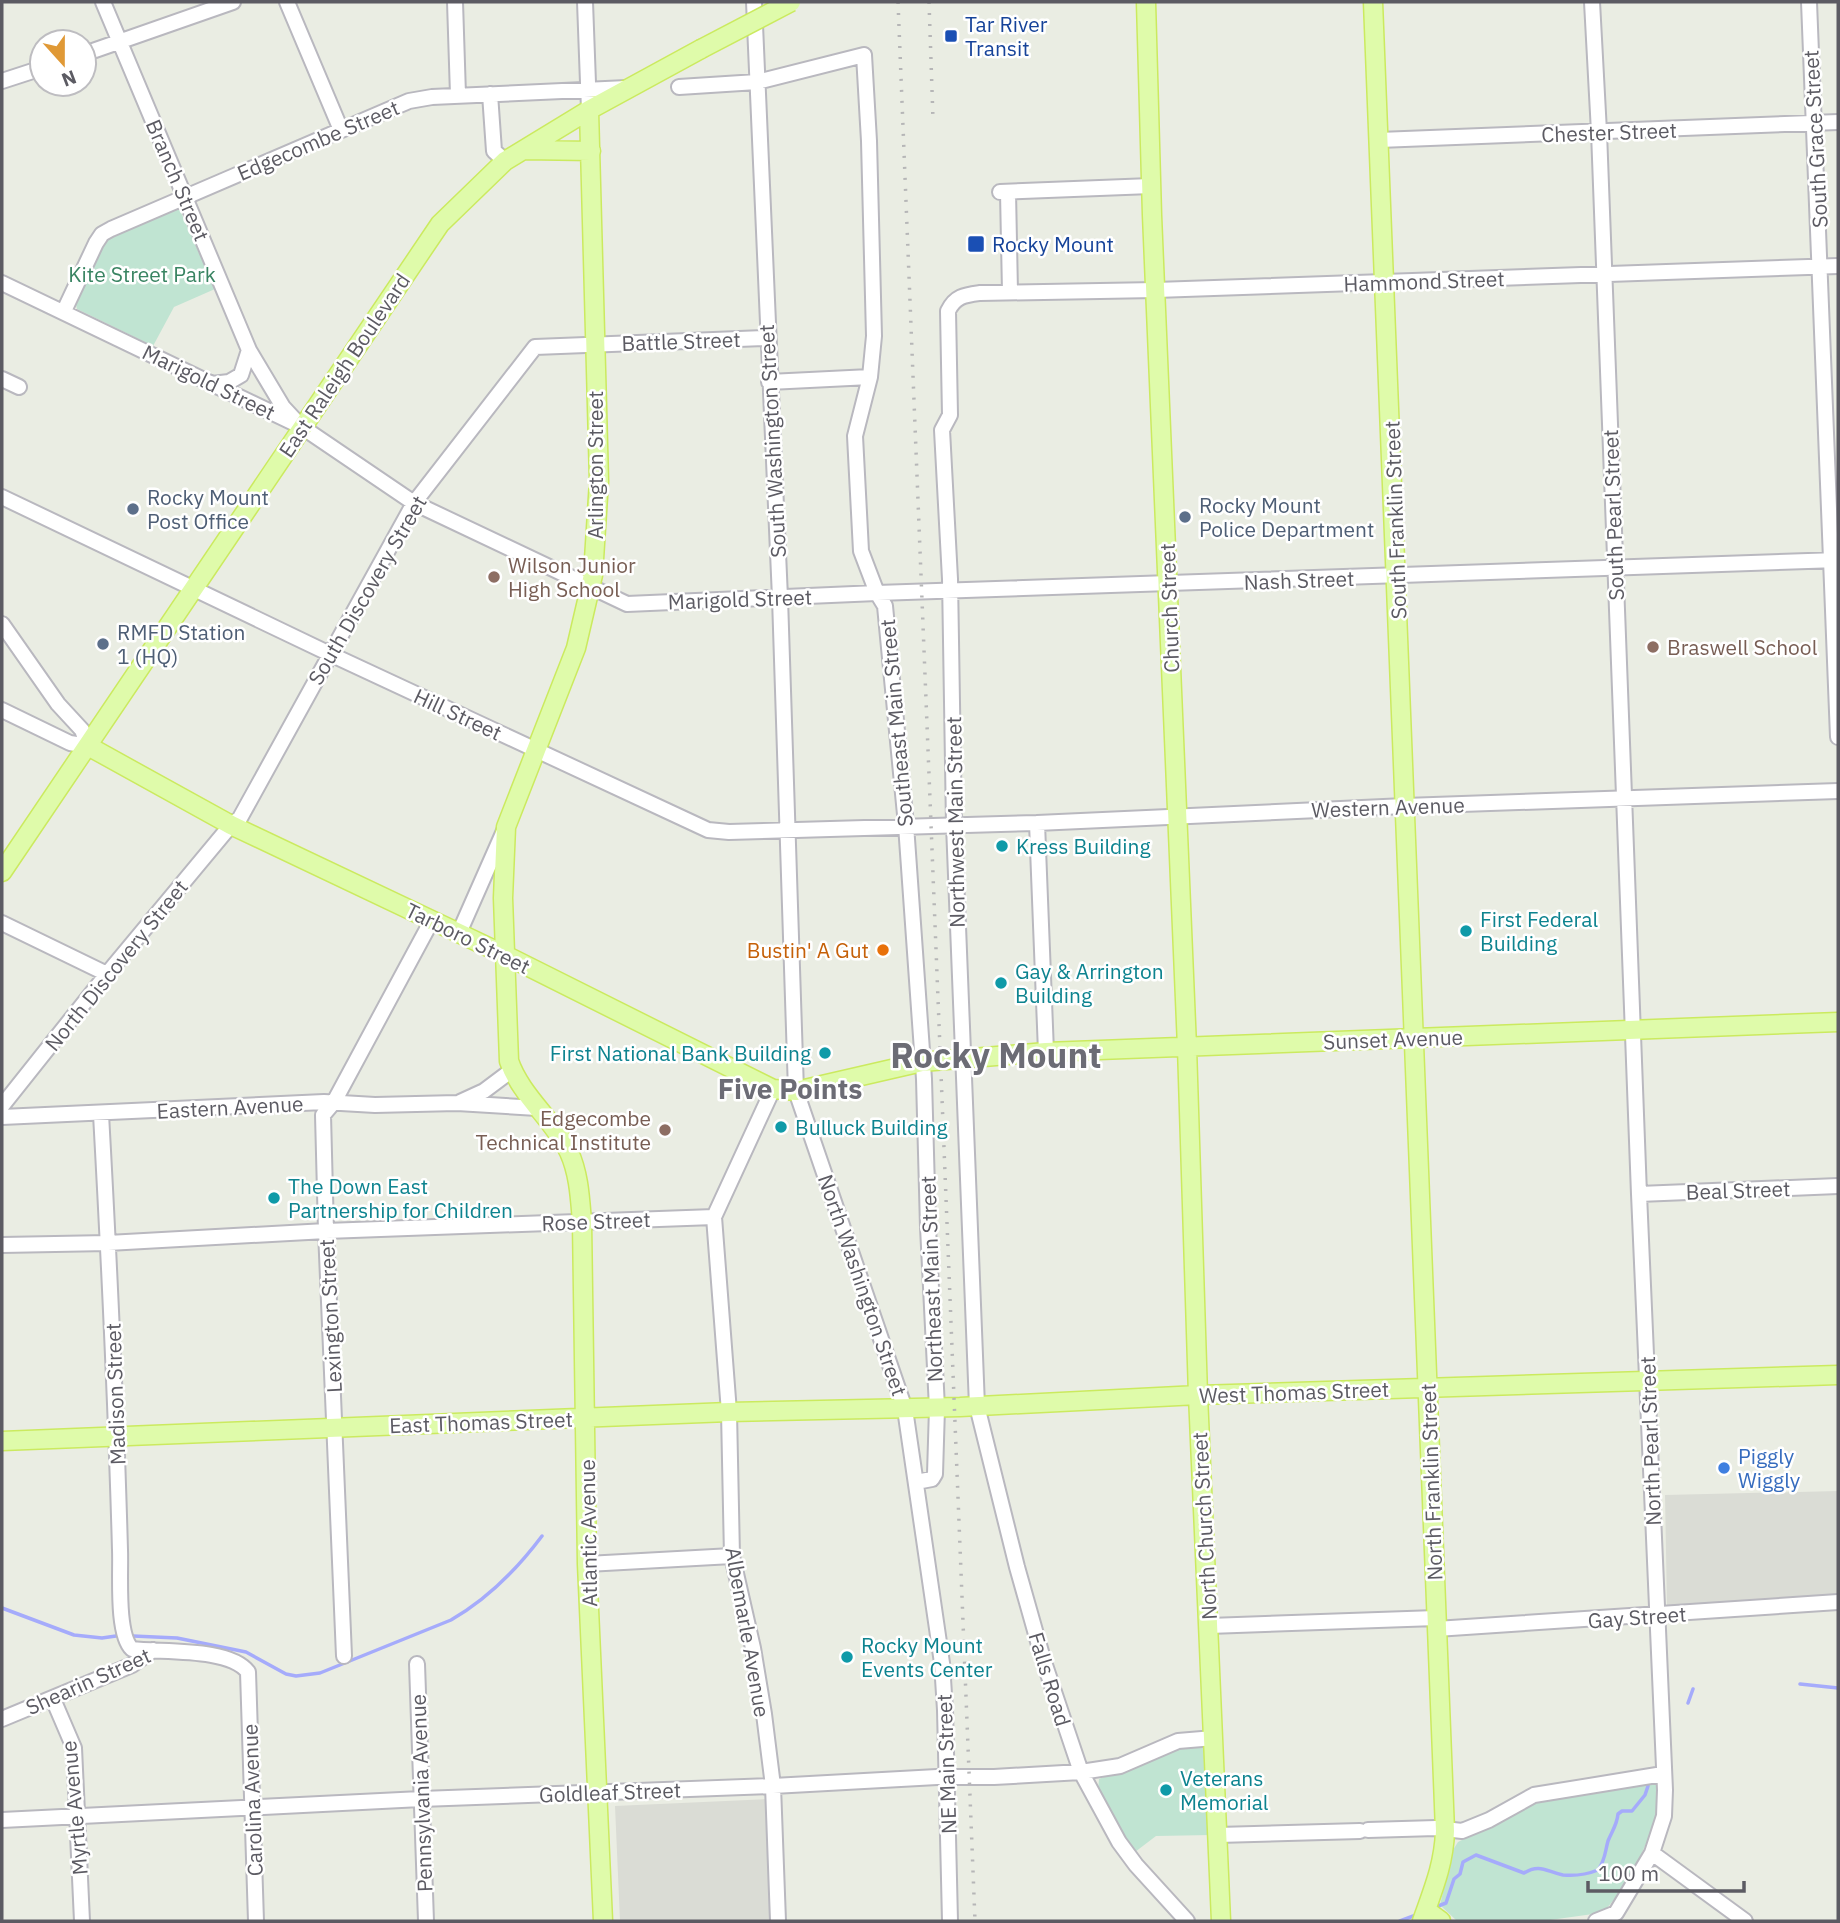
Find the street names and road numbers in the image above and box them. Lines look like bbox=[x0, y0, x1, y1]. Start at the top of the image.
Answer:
street label: South Grace Street bbox=[1796, 49, 1834, 229]
street label: Edgecombe Street bbox=[233, 93, 403, 187]
street label: Branch Street bbox=[140, 115, 216, 245]
street label: Chester Street bbox=[1541, 116, 1677, 148]
street label: Hammond Street bbox=[1343, 264, 1505, 298]
street label: East Raleigh Boulevard bbox=[272, 267, 416, 463]
street label: South Washington Street bbox=[752, 324, 792, 558]
street label: Battle Street bbox=[621, 325, 741, 357]
street label: Marigold Street bbox=[138, 338, 280, 426]
street label: Arlington Street bbox=[581, 391, 609, 539]
street label: South Franklin Street bbox=[1378, 420, 1412, 620]
street label: South Pearl Street bbox=[1596, 429, 1630, 601]
street label: South Discovery Street bbox=[301, 490, 433, 690]
street label: Church Street bbox=[1153, 543, 1185, 673]
street label: Nash Street bbox=[1243, 564, 1355, 596]
street label: Marigold Street bbox=[667, 582, 813, 616]
street label: Southeast Main Street bbox=[873, 618, 919, 828]
street label: Hill Street bbox=[409, 681, 507, 747]
street label: Northwest Main Street bbox=[939, 716, 971, 928]
street label: Western Avenue bbox=[1311, 790, 1465, 824]
street label: North Discovery Street bbox=[38, 873, 194, 1057]
street label: Tarboro Street bbox=[401, 896, 535, 980]
street label: Sunset Avenue bbox=[1322, 1023, 1464, 1055]
street label: Eastern Avenue bbox=[156, 1089, 304, 1125]
street label: North Washington Street bbox=[812, 1171, 914, 1399]
street label: Beal Street bbox=[1685, 1174, 1791, 1206]
street label: Northeast Main Street bbox=[913, 1175, 949, 1383]
street label: Rose Street bbox=[541, 1205, 651, 1237]
street label: Lexington Street bbox=[312, 1238, 348, 1394]
street label: Madison Street bbox=[99, 1322, 131, 1466]
street label: North Pearl Street bbox=[1633, 1356, 1667, 1526]
street label: West Thomas Street bbox=[1198, 1375, 1390, 1409]
street label: North Franklin Street bbox=[1414, 1383, 1448, 1581]
street label: East Thomas Street bbox=[389, 1405, 573, 1439]
street label: North Church Street bbox=[1185, 1431, 1223, 1621]
street label: Atlantic Avenue bbox=[573, 1459, 603, 1607]
street label: Albemarle Avenue bbox=[719, 1545, 777, 1719]
street label: Gay Street bbox=[1587, 1600, 1687, 1634]
street label: Falls Road bbox=[1022, 1629, 1078, 1729]
street label: Shearin Street bbox=[21, 1641, 155, 1721]
street label: Pennsylvania Avenue bbox=[404, 1693, 438, 1893]
street label: NE Main Street bbox=[930, 1694, 962, 1834]
street label: Carolina Avenue bbox=[235, 1723, 269, 1877]
street label: Myrtle Avenue bbox=[54, 1740, 94, 1876]
street label: Goldleaf Street bbox=[539, 1776, 681, 1808]

